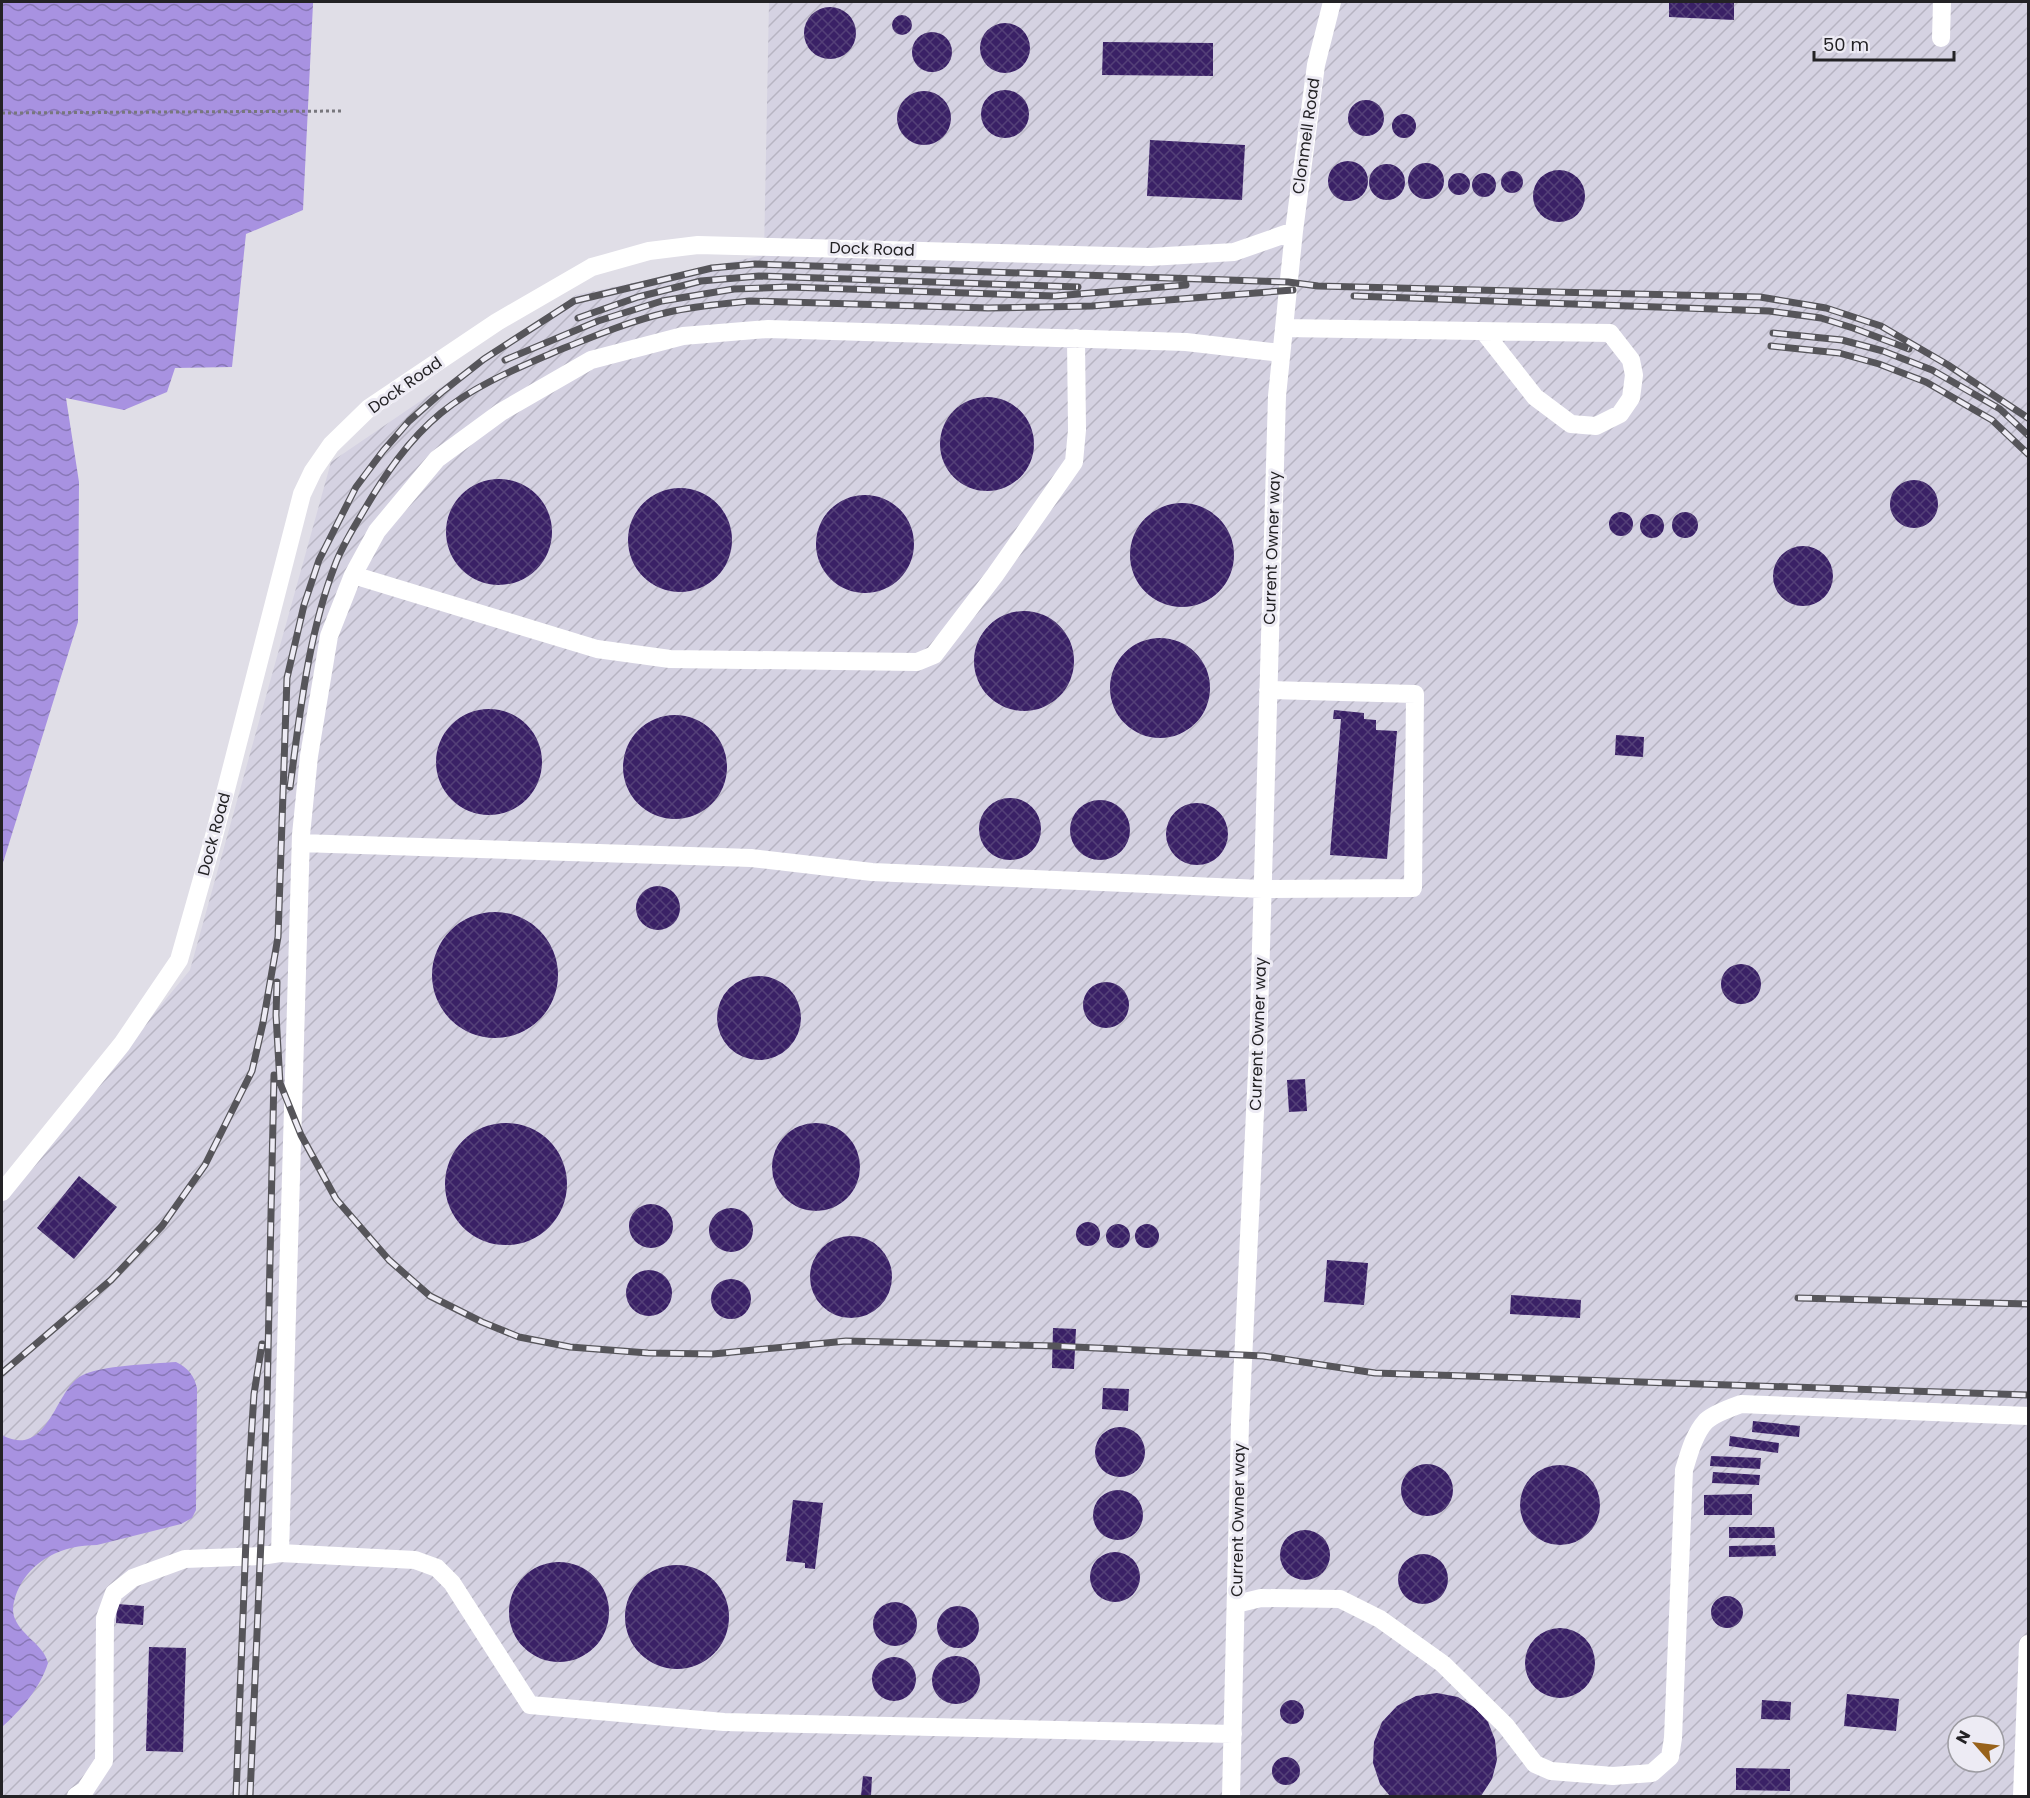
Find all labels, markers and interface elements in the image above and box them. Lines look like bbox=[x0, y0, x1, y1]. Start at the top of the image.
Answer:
scale bar bbox=[1814, 24, 1954, 62]
text: 50 m bbox=[1823, 32, 1869, 57]
street label: Clonmell Road bbox=[1286, 77, 1326, 195]
street label: Dock Road bbox=[829, 236, 915, 262]
street label: Dock Road bbox=[363, 351, 447, 419]
street label: Current Owner way bbox=[1258, 471, 1286, 625]
street label: Dock Road bbox=[192, 790, 236, 878]
street label: Current Owner way bbox=[1244, 957, 1272, 1111]
street label: Current Owner way bbox=[1225, 1443, 1251, 1597]
north arrow bbox=[1946, 1714, 2006, 1774]
text: N bbox=[1950, 1726, 1976, 1748]

